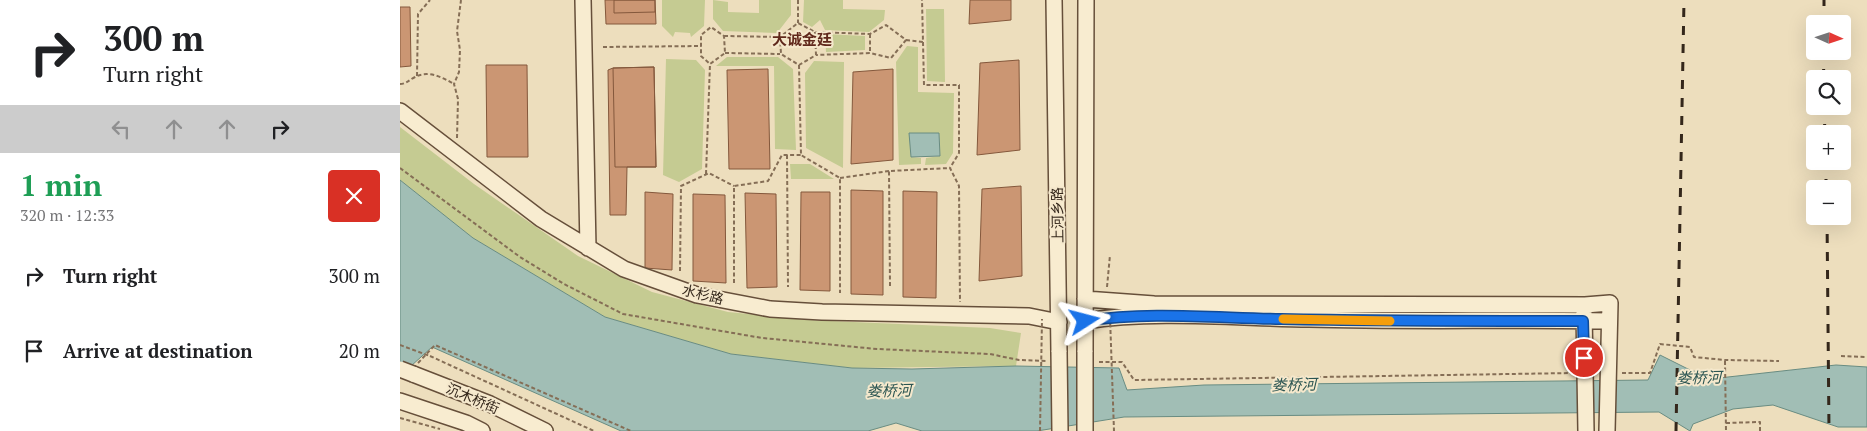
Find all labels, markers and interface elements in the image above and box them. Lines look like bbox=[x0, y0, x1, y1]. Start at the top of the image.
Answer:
text: 300 m bbox=[103, 15, 204, 61]
north arrow bbox=[1806, 15, 1851, 60]
map controls bbox=[1806, 15, 1851, 225]
icon: right bbox=[20, 20, 85, 85]
district label: 大诚金廷 bbox=[772, 29, 832, 49]
text: Turn right bbox=[103, 59, 203, 88]
button: search bbox=[1806, 70, 1851, 115]
icon: left bbox=[107, 115, 135, 143]
icon: ahead bbox=[160, 115, 188, 143]
icon: ahead bbox=[213, 115, 241, 143]
icon: right bbox=[266, 115, 294, 143]
button: + bbox=[1806, 125, 1851, 170]
text: 1 min bbox=[20, 165, 102, 205]
button: close bbox=[328, 170, 380, 222]
button: − bbox=[1806, 180, 1851, 225]
street label: 上河乡路 bbox=[1047, 187, 1067, 243]
text: 320 m · 12:33 bbox=[20, 204, 114, 226]
icon: right bbox=[20, 262, 48, 290]
text: Turn right bbox=[63, 263, 157, 288]
text: 300 m bbox=[329, 263, 380, 288]
street label: 水杉路 bbox=[680, 280, 726, 308]
position arrow bbox=[1058, 294, 1110, 346]
icon: arrive bbox=[20, 337, 48, 365]
pin bbox=[1563, 337, 1605, 379]
text: Arrive at destination bbox=[63, 338, 252, 363]
text: 20 m bbox=[339, 338, 380, 363]
icon: arrive bbox=[1570, 344, 1598, 372]
water label: 娄桥河 bbox=[1676, 367, 1725, 387]
water label: 娄桥河 bbox=[1271, 374, 1320, 394]
street label: 沉木桥街 bbox=[444, 378, 502, 418]
water label: 娄桥河 bbox=[866, 380, 915, 400]

